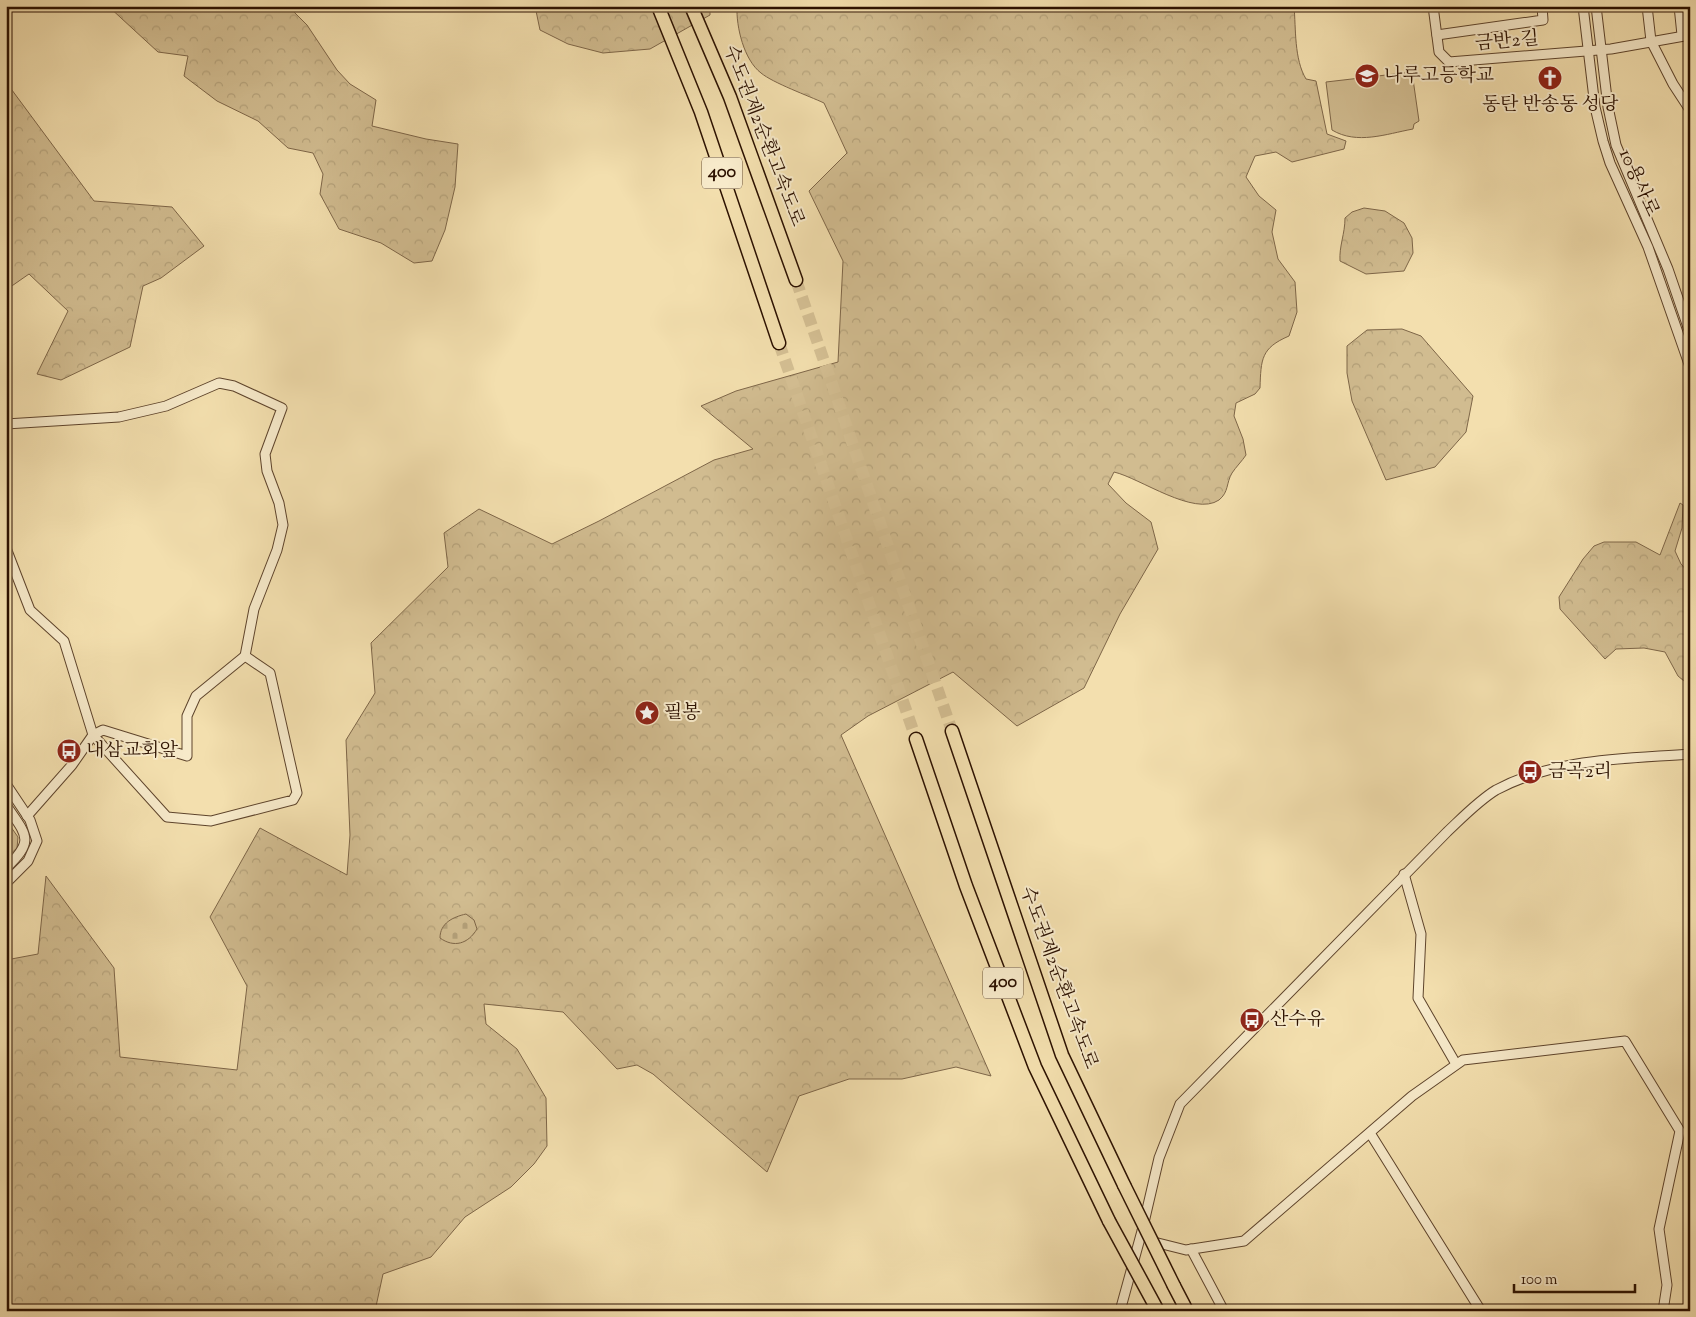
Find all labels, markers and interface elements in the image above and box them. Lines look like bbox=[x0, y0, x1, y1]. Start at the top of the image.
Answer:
street label: 금반2길 bbox=[1474, 26, 1540, 58]
street label: 수도권제2순환고속도로 bbox=[716, 41, 810, 231]
school or university icon: 나루고등학교 bbox=[1354, 63, 1380, 89]
place label: 나루고등학교 bbox=[1384, 63, 1494, 90]
church icon: 동탄 반송동 성당 bbox=[1537, 65, 1563, 91]
place label: 동탄 반송동 성당 bbox=[1482, 92, 1619, 119]
street label: 10용사로 bbox=[1611, 145, 1665, 221]
road number: 400 bbox=[702, 158, 742, 188]
place icon: 필봉 bbox=[634, 700, 660, 726]
place label: 필봉 bbox=[664, 700, 701, 727]
bus stop icon: 내삼교회앞 bbox=[56, 738, 82, 764]
place label: 내삼교회앞 bbox=[86, 738, 178, 765]
bus stop icon: 금곡2리 bbox=[1517, 759, 1543, 785]
place label: 금곡2리 bbox=[1548, 759, 1612, 786]
street label: 수도권제2순환고속도로 bbox=[1012, 883, 1104, 1073]
road number: 400 bbox=[983, 968, 1023, 998]
bus stop icon: 산수유 bbox=[1239, 1007, 1265, 1033]
place label: 산수유 bbox=[1270, 1007, 1325, 1034]
scale bar bbox=[1514, 1262, 1635, 1294]
text: 100 m bbox=[1521, 1270, 1558, 1291]

